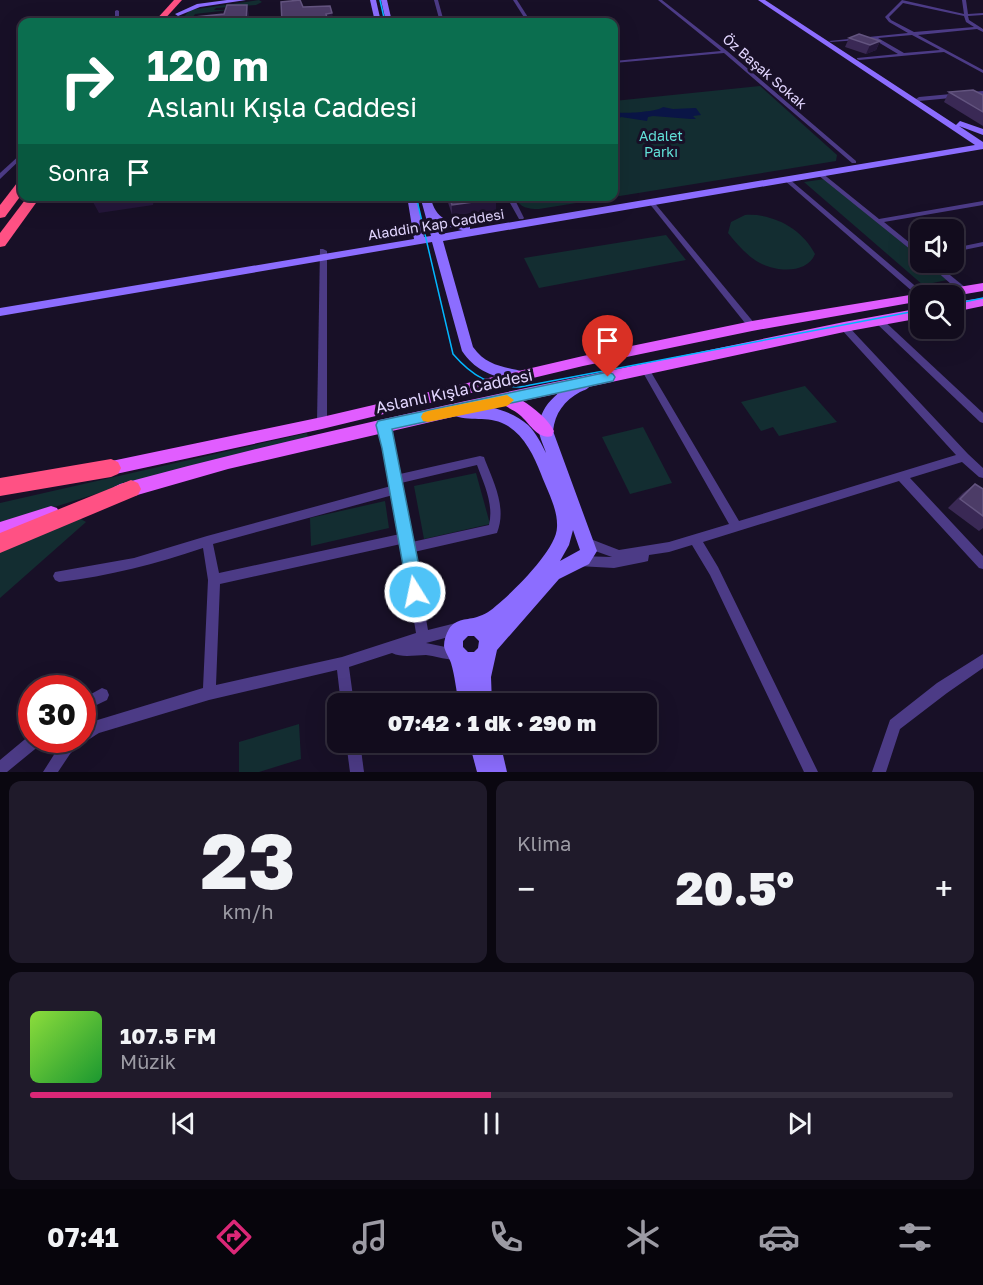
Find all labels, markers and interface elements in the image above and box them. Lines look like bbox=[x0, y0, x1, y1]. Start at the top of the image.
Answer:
street label: Öz Başak Sokak bbox=[719, 30, 811, 112]
text: 120 m bbox=[147, 40, 269, 90]
icon: right bbox=[48, 42, 126, 120]
text: Aslanlı Kışla Caddesi bbox=[147, 91, 417, 123]
park label: Adalet Parkı bbox=[639, 127, 683, 160]
icon: arrive bbox=[122, 156, 155, 189]
text: Sonra bbox=[48, 159, 110, 186]
street label: Aladdin Kap Caddesi bbox=[366, 205, 506, 243]
map controls bbox=[910, 219, 964, 339]
button: sound bbox=[910, 219, 964, 273]
button: search bbox=[910, 285, 964, 339]
pin bbox=[582, 315, 633, 377]
icon: arrive bbox=[591, 324, 624, 357]
street label: Aslanlı Kışla Caddesi bbox=[374, 365, 534, 417]
position arrow bbox=[383, 560, 447, 624]
speed limit sign: 30 bbox=[18, 675, 96, 753]
text: 07:42 · 1 dk · 290 m bbox=[388, 709, 596, 736]
text: 23 bbox=[200, 813, 296, 906]
text: Klima bbox=[517, 831, 571, 855]
text: 20.5° bbox=[676, 861, 794, 915]
text: − bbox=[517, 869, 535, 908]
text: + bbox=[935, 869, 953, 908]
text: km/h bbox=[223, 899, 273, 923]
text: 107.5 FM bbox=[120, 1022, 216, 1049]
text: Müzik bbox=[120, 1049, 176, 1073]
icon: previous bbox=[167, 1107, 200, 1140]
icon: pause bbox=[475, 1107, 508, 1140]
icon: next bbox=[783, 1107, 816, 1140]
icon: directions bbox=[213, 1216, 255, 1258]
icon: music bbox=[349, 1216, 391, 1258]
icon: phone bbox=[485, 1216, 527, 1258]
icon: climate bbox=[622, 1216, 664, 1258]
icon: car bbox=[758, 1216, 800, 1258]
icon: filters bbox=[894, 1216, 936, 1258]
text: 07:41 bbox=[47, 1221, 119, 1253]

